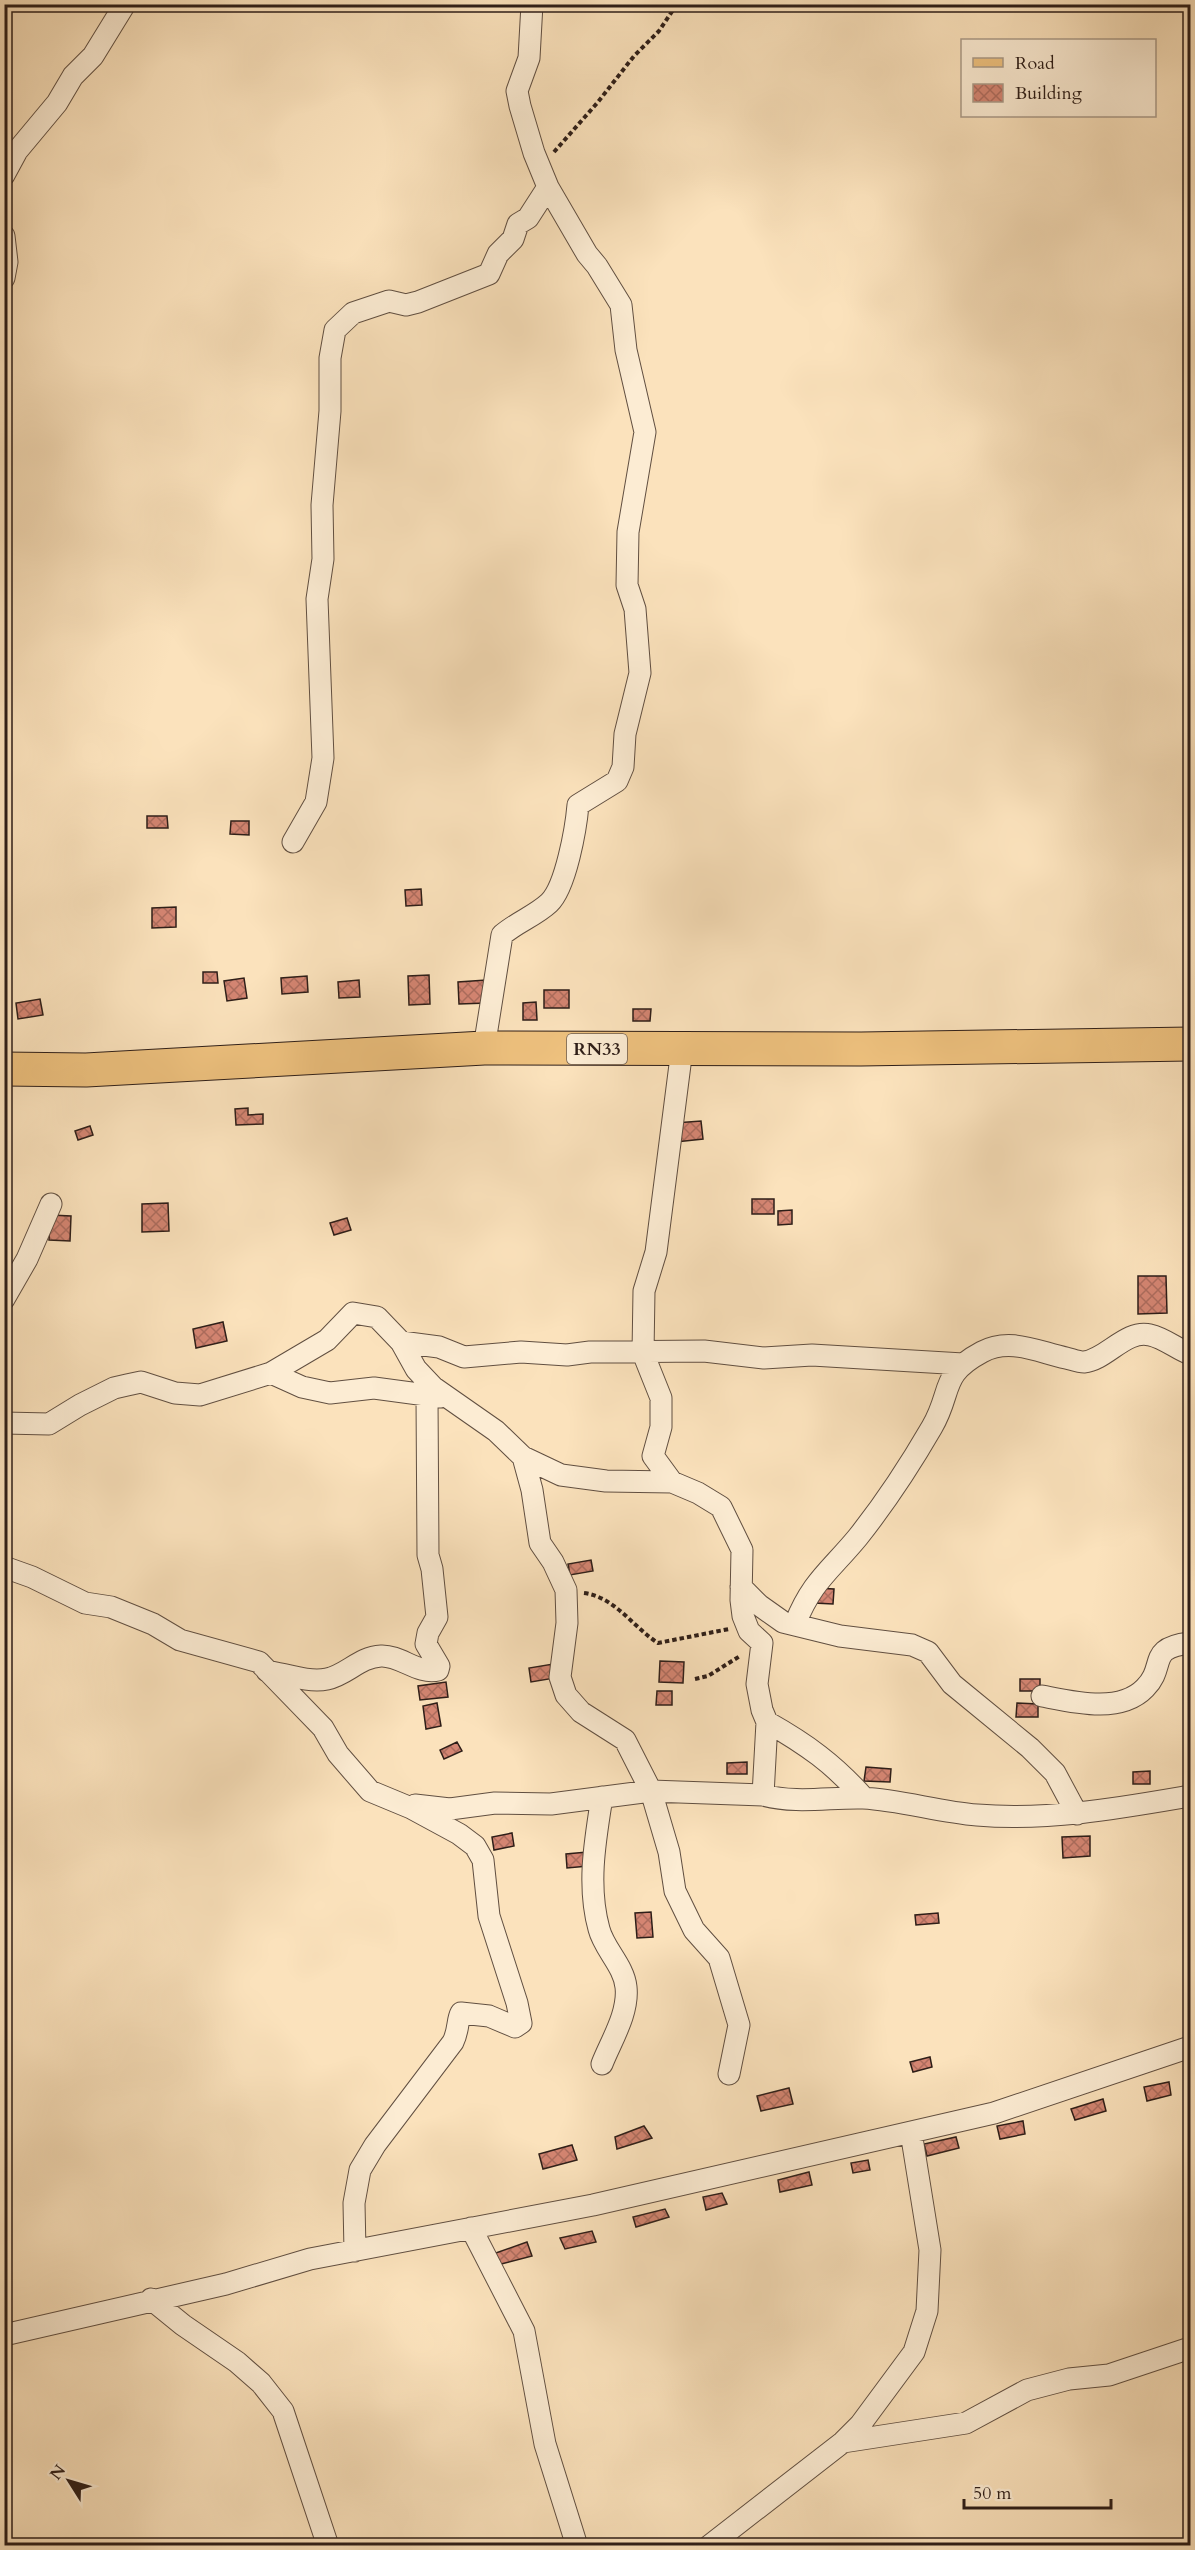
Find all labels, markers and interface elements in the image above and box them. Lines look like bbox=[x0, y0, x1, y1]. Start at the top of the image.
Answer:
legend bbox=[961, 39, 1156, 117]
text: Road bbox=[1015, 51, 1055, 76]
text: Building bbox=[1015, 81, 1083, 106]
road number: RN33 bbox=[567, 1034, 627, 1064]
north arrow bbox=[39, 2451, 99, 2511]
text: N bbox=[45, 2460, 71, 2485]
scale bar bbox=[964, 2472, 1111, 2510]
text: 50 m bbox=[973, 2481, 1012, 2506]

